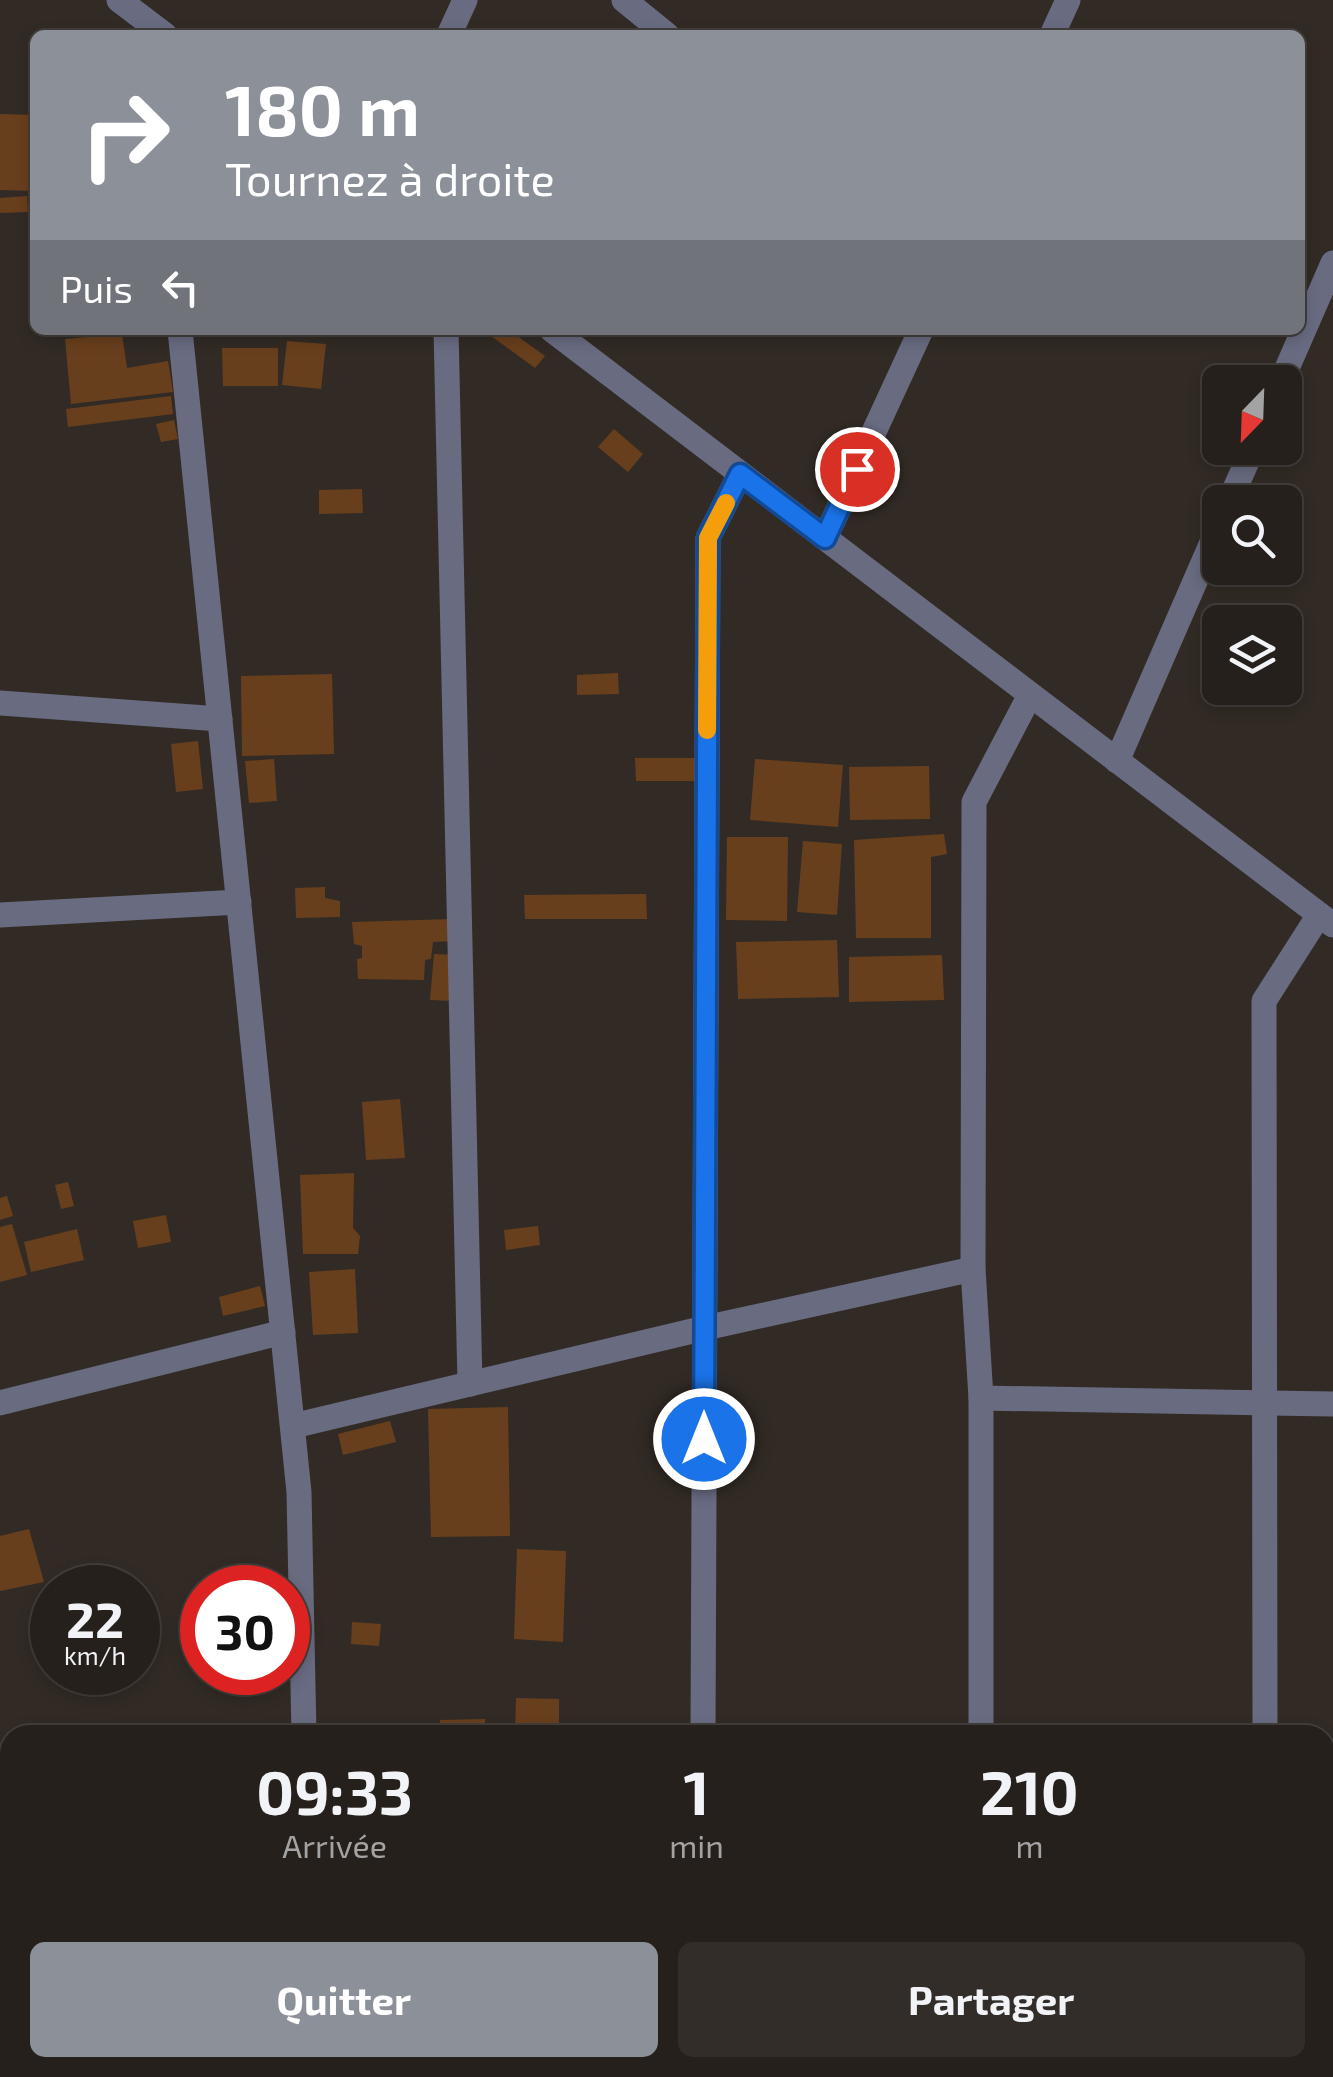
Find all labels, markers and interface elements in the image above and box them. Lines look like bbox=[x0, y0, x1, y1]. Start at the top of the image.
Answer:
text: 180 m bbox=[225, 66, 420, 150]
icon: right bbox=[60, 70, 190, 200]
text: Tournez à droite bbox=[225, 151, 555, 205]
icon: left bbox=[153, 260, 208, 315]
text: Puis bbox=[60, 265, 133, 311]
north arrow bbox=[1202, 365, 1302, 465]
map controls bbox=[1202, 365, 1302, 705]
pin bbox=[815, 427, 900, 512]
icon: arrive bbox=[830, 442, 885, 497]
button: search bbox=[1202, 485, 1302, 585]
button: layers bbox=[1202, 605, 1302, 705]
position arrow bbox=[652, 1387, 756, 1491]
speed limit sign: 30 bbox=[180, 1565, 310, 1695]
text: 22 bbox=[66, 1588, 124, 1648]
text: km/h bbox=[64, 1640, 126, 1670]
text: 09:33 bbox=[256, 1755, 413, 1827]
text: 1 bbox=[684, 1755, 710, 1827]
text: 210 bbox=[980, 1755, 1079, 1827]
text: Arrivée bbox=[282, 1826, 387, 1864]
text: min bbox=[669, 1826, 724, 1864]
text: m bbox=[1015, 1826, 1043, 1864]
button: Quitter bbox=[30, 1942, 658, 2057]
button: Partager bbox=[678, 1942, 1305, 2057]

